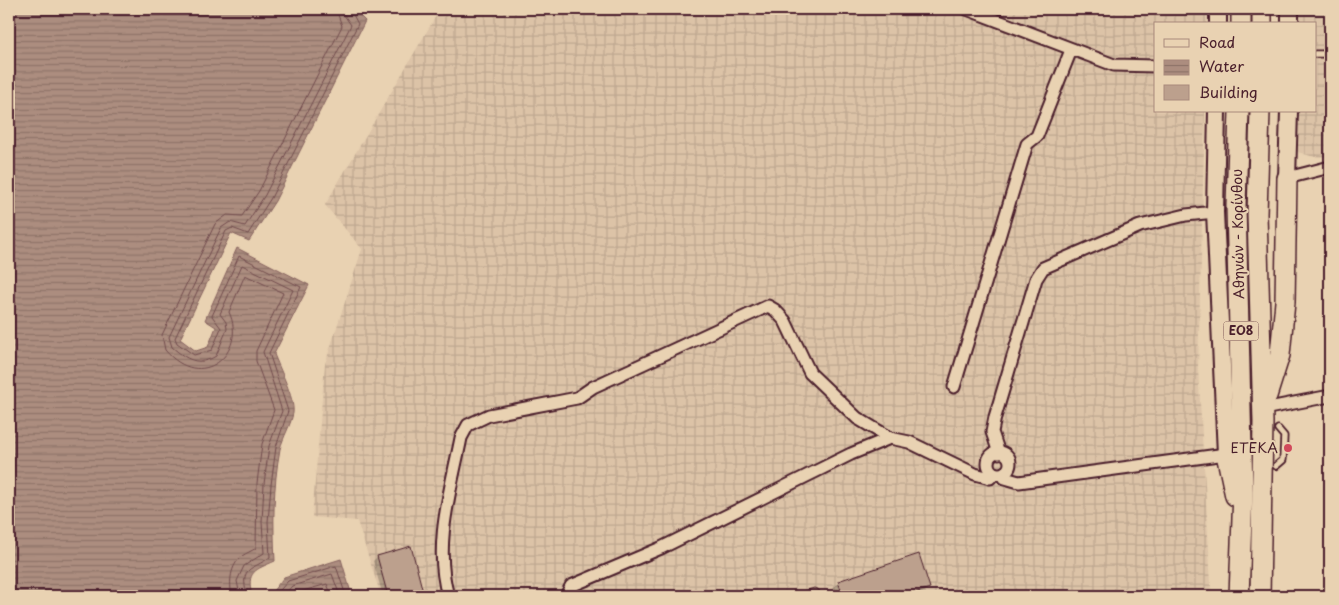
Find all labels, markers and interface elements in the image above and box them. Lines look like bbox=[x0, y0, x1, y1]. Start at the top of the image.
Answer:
legend bbox=[1154, 22, 1316, 112]
text: Road bbox=[1199, 30, 1235, 53]
text: Water bbox=[1199, 54, 1244, 77]
text: Building bbox=[1199, 80, 1258, 103]
street label: Αθηνών - Κορίνθου bbox=[1226, 169, 1249, 299]
road number: ΕΟ8 bbox=[1224, 322, 1258, 341]
place label: ΕΤΕΚΑ bbox=[1231, 437, 1278, 458]
marker: ΕΤΕΚΑ bbox=[1282, 442, 1294, 454]

